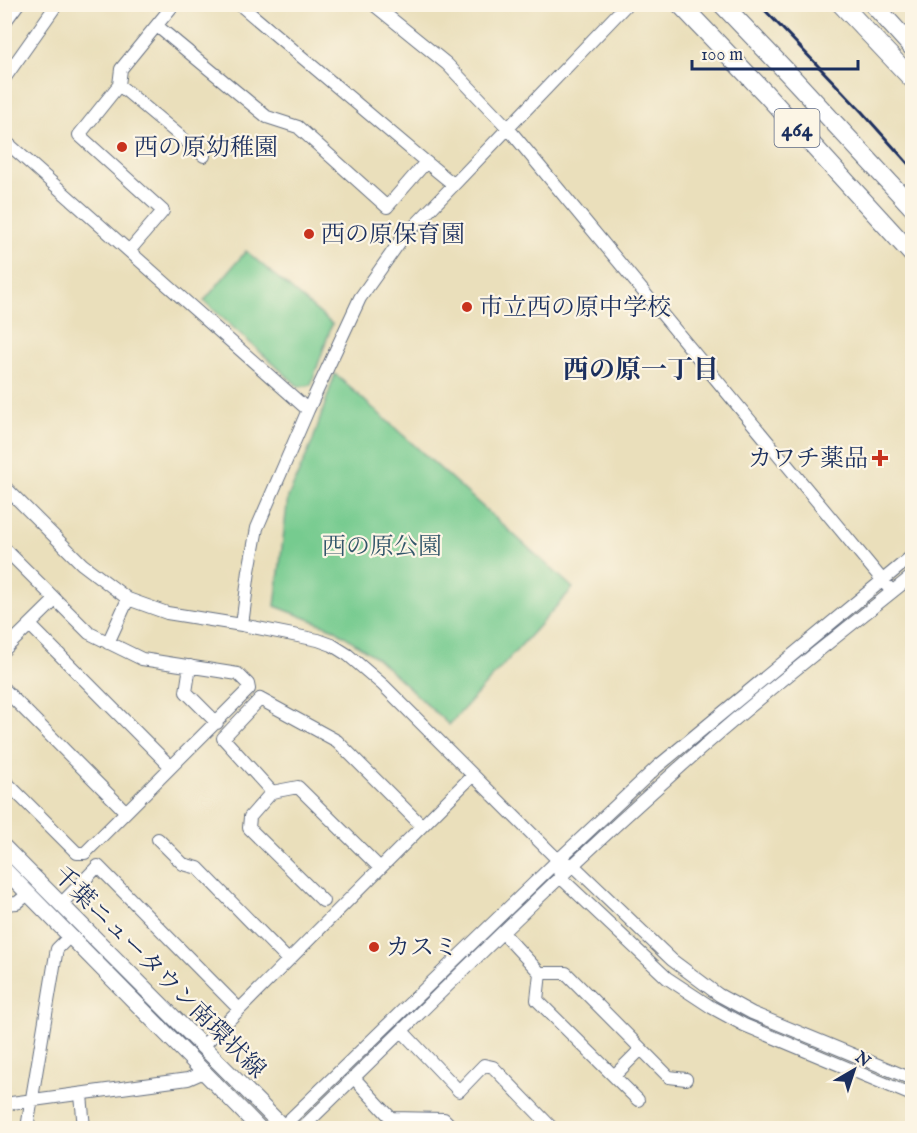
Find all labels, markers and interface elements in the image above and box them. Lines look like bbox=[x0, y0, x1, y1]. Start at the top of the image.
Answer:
scale bar bbox=[692, 33, 858, 71]
text: 100 m bbox=[701, 44, 743, 67]
road number: 464 bbox=[774, 109, 820, 147]
place label: 西の原幼稚園 bbox=[134, 133, 278, 164]
marker: 西の原幼稚園 bbox=[115, 140, 129, 154]
place label: 西の原保育園 bbox=[321, 220, 465, 251]
marker: 西の原保育園 bbox=[302, 227, 316, 241]
place label: 市立西の原中学校 bbox=[479, 293, 671, 324]
marker: 市立西の原中学校 bbox=[460, 300, 474, 314]
district label: 西の原一丁目 bbox=[563, 354, 719, 387]
place label: カワチ薬品 bbox=[748, 444, 868, 475]
marker: カワチ薬品 bbox=[873, 451, 887, 465]
park label: 西の原公園 bbox=[322, 532, 442, 563]
street label: 千葉ニュータウン南環状線 bbox=[46, 860, 272, 1086]
place label: カスミ bbox=[386, 933, 458, 964]
marker: カスミ bbox=[367, 940, 381, 954]
north arrow bbox=[824, 1040, 884, 1100]
text: N bbox=[850, 1047, 874, 1072]

